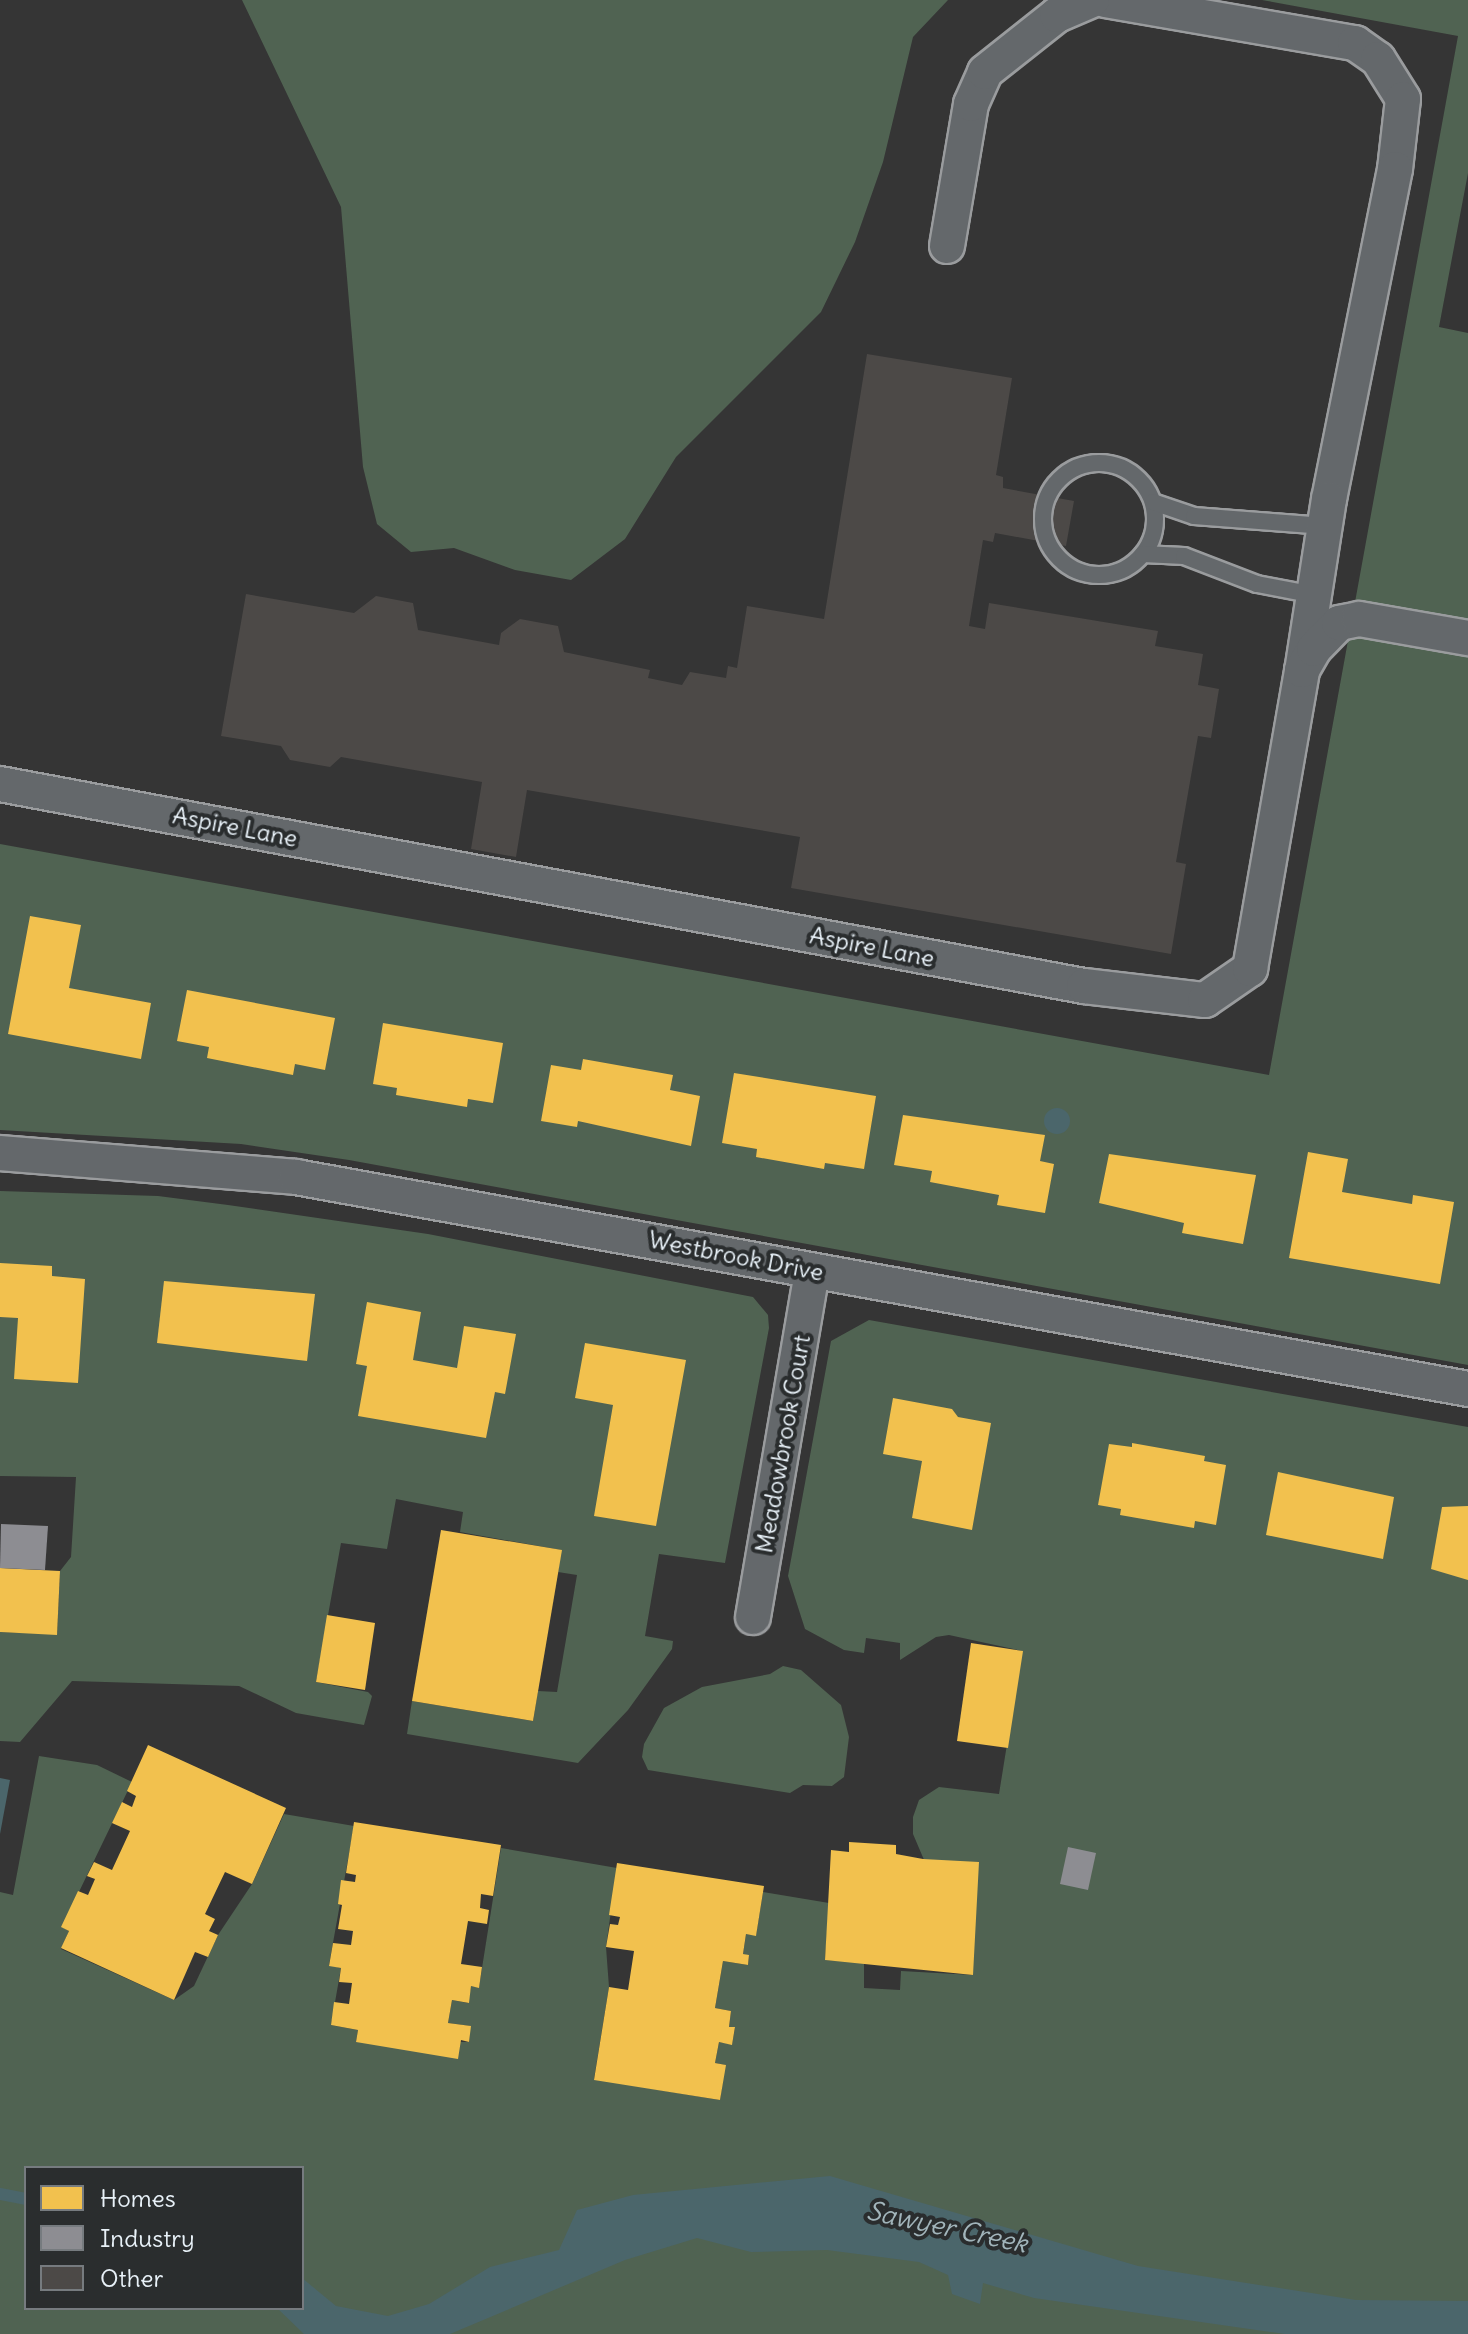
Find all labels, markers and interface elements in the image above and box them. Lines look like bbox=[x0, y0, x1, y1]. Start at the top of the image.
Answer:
street label: Aspire Lane bbox=[170, 801, 300, 853]
street label: Aspire Lane bbox=[807, 921, 937, 973]
street label: Westbrook Drive bbox=[646, 1225, 826, 1287]
street label: Meadowbrook Court bbox=[750, 1333, 816, 1555]
legend bbox=[24, 2166, 304, 2310]
text: Homes bbox=[100, 2183, 176, 2213]
water label: Sawyer Creek bbox=[864, 2195, 1030, 2259]
text: Industry bbox=[100, 2223, 195, 2253]
text: Other bbox=[100, 2263, 163, 2293]

